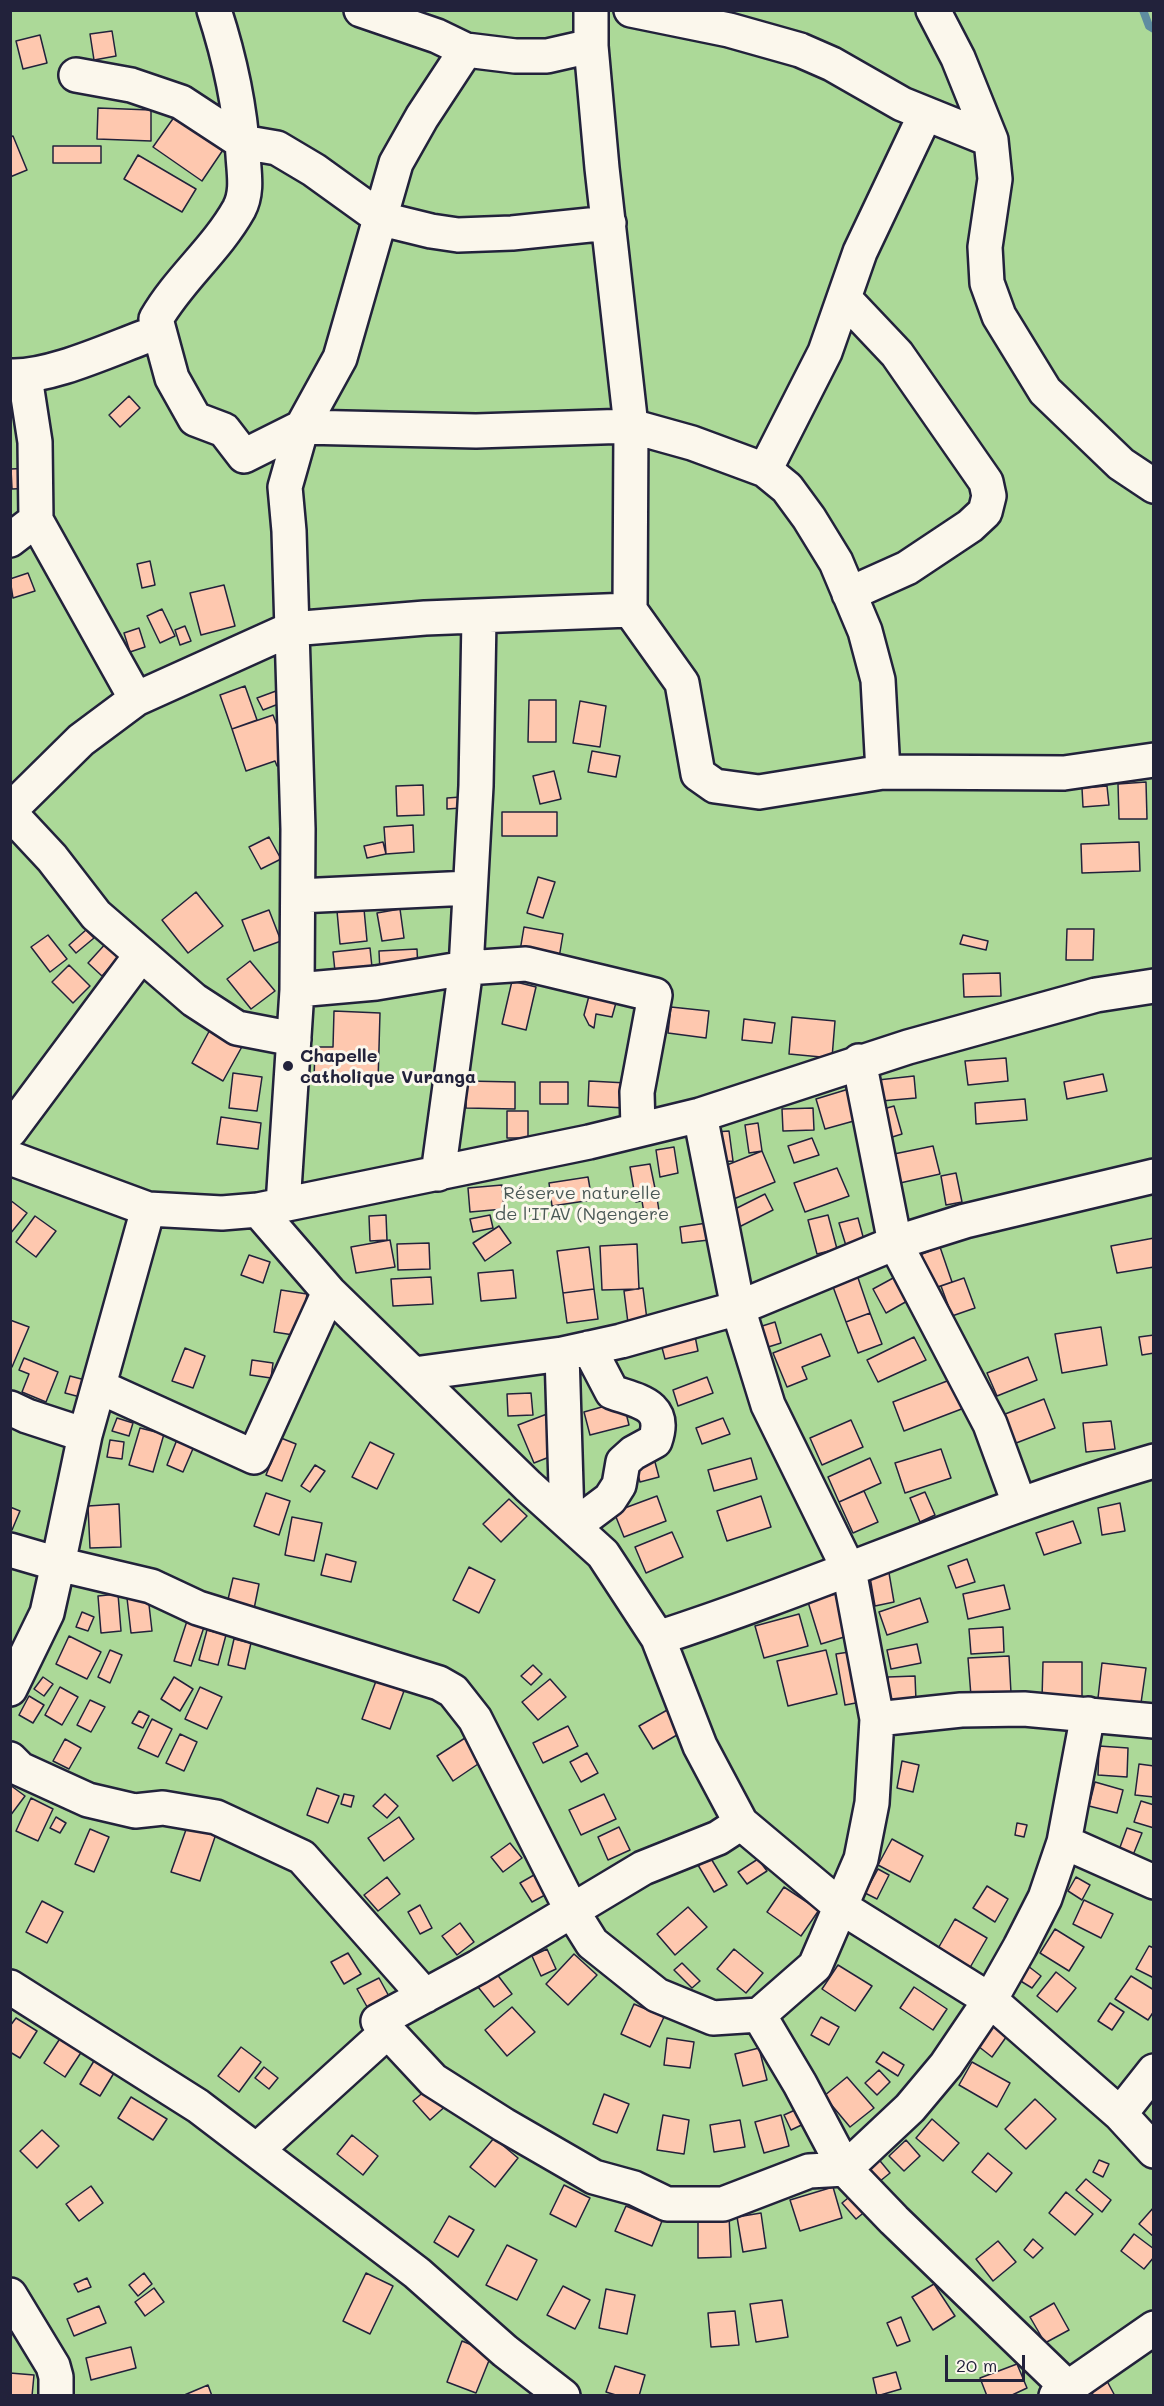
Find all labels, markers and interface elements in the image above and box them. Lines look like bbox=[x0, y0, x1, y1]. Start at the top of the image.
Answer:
place label: Chapelle catholique Vuranga bbox=[300, 1045, 476, 1088]
marker: Chapelle catholique Vuranga bbox=[281, 1059, 295, 1073]
park label: Réserve naturelle de l'ITAV (Ngengere bbox=[495, 1182, 669, 1224]
scale bar bbox=[948, 2343, 1028, 2381]
text: 20 m bbox=[956, 2353, 997, 2377]

